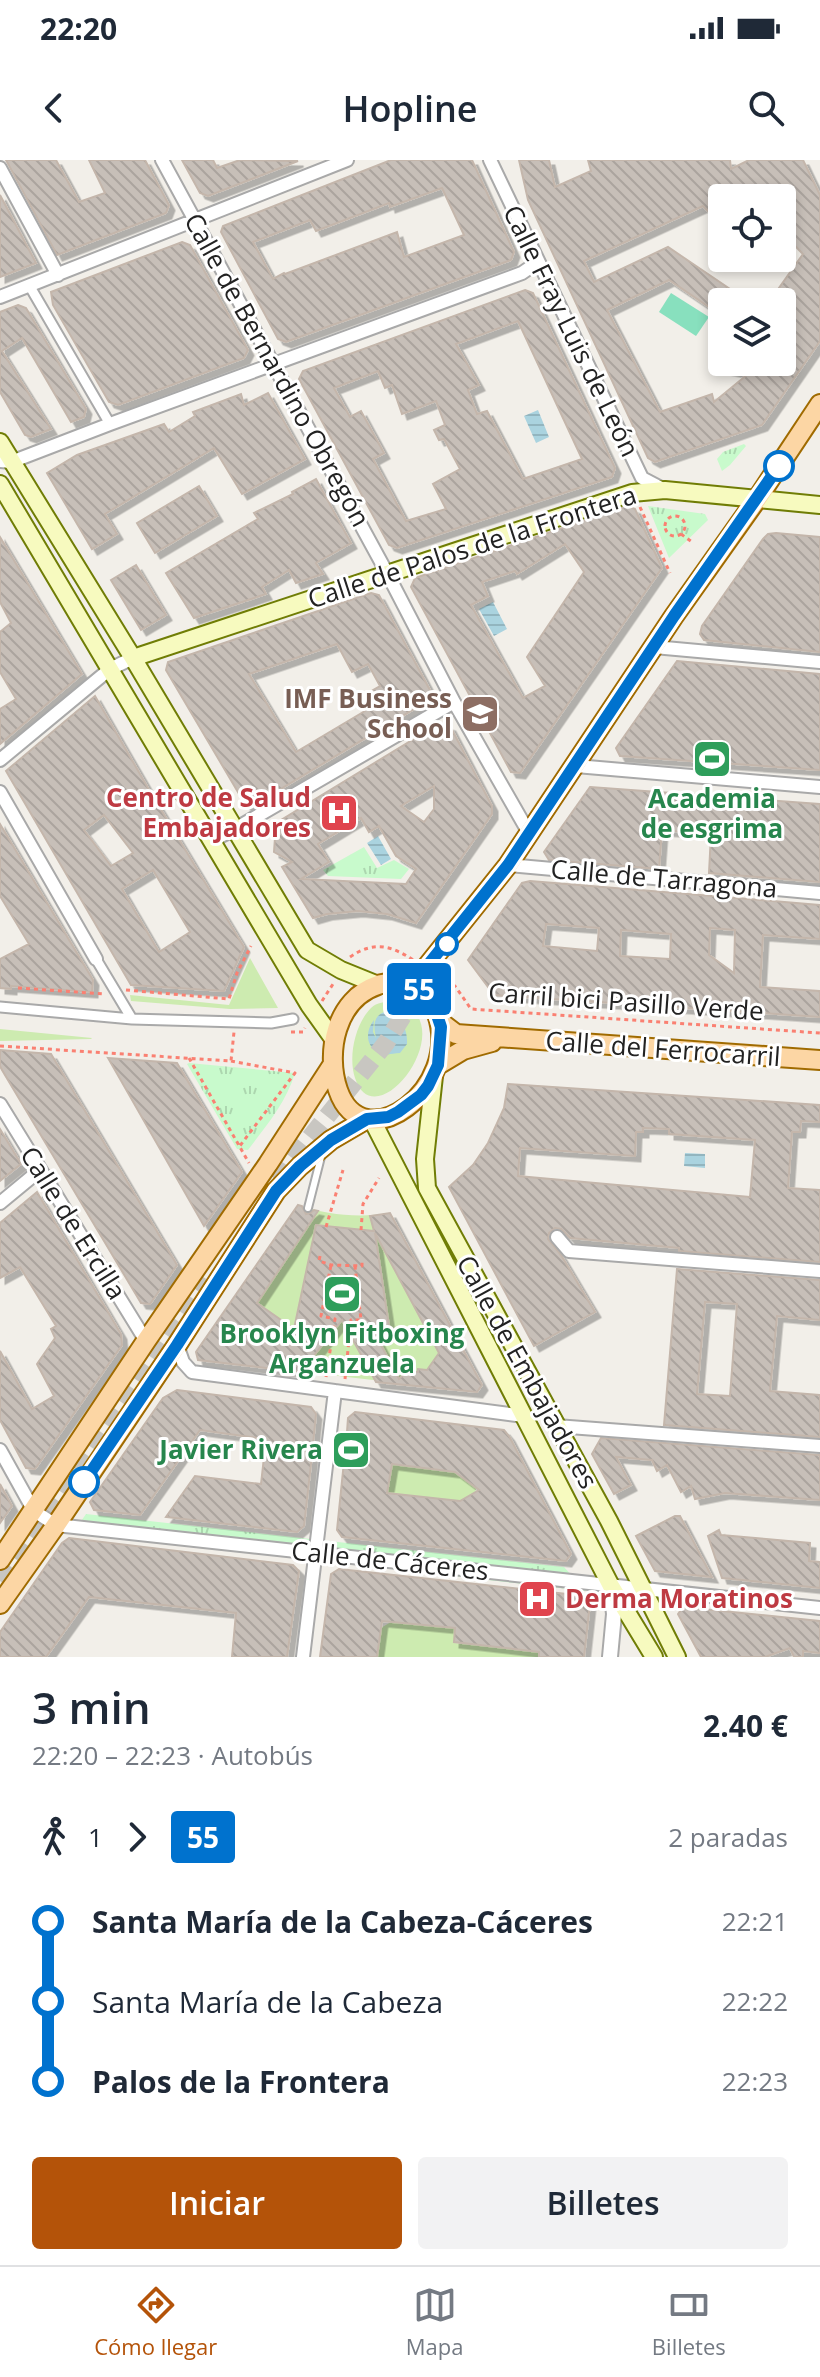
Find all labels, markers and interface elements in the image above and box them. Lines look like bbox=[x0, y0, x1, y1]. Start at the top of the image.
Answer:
text: 22:20 bbox=[40, 8, 117, 49]
text: Hopline bbox=[342, 84, 478, 133]
icon: back bbox=[32, 86, 76, 130]
icon: search bbox=[744, 86, 788, 130]
map controls bbox=[708, 184, 796, 376]
button: locate bbox=[708, 184, 796, 272]
street label: Calle Fray Luis de León bbox=[495, 199, 649, 462]
street label: Calle de Bernardino Obregón bbox=[176, 206, 379, 533]
button: layers bbox=[708, 288, 796, 376]
unlabelled marker bbox=[764, 451, 794, 481]
street label: Calle de Palos de la Frontera bbox=[303, 476, 641, 616]
place label: IMF Business School bbox=[284, 680, 452, 746]
school or university icon: IMF Business School bbox=[459, 693, 501, 735]
sports icon: Academia de esgrima bbox=[691, 738, 733, 780]
place label: Centro de Salud Embajadores bbox=[106, 779, 311, 845]
place label: Academia de esgrima bbox=[641, 780, 783, 846]
hospital icon: Centro de Salud Embajadores bbox=[318, 792, 360, 834]
street label: Calle de Tarragona bbox=[549, 850, 779, 906]
unlabelled marker bbox=[436, 933, 458, 955]
line badge: 55 bbox=[383, 963, 455, 1015]
text: 55 bbox=[403, 970, 435, 1008]
street label: Carril bici Pasillo Verde bbox=[487, 973, 765, 1029]
street label: Calle del Ferrocarril bbox=[544, 1022, 782, 1074]
street label: Calle de Ercilla bbox=[12, 1139, 135, 1306]
street label: Calle de Embajadores bbox=[449, 1248, 607, 1495]
sports icon: Brooklyn Fitboxing Arganzuela bbox=[321, 1273, 363, 1315]
place label: Brooklyn Fitboxing Arganzuela bbox=[220, 1315, 465, 1381]
sports icon: Javier Rivera bbox=[330, 1429, 372, 1471]
place label: Javier Rivera bbox=[157, 1431, 323, 1467]
unlabelled marker bbox=[69, 1467, 99, 1497]
street label: Calle de Cáceres bbox=[290, 1532, 490, 1588]
hospital icon: Derma Moratinos bbox=[516, 1578, 558, 1620]
place label: Derma Moratinos bbox=[565, 1580, 793, 1616]
text: 3 min bbox=[32, 1677, 151, 1737]
text: 2.40 € bbox=[703, 1705, 788, 1746]
text: 22:20 – 22:23 · Autobús bbox=[32, 1737, 313, 1773]
icon: walk bbox=[32, 1815, 76, 1859]
icon: forward bbox=[115, 1815, 159, 1859]
text: 55 bbox=[187, 1818, 219, 1856]
text: 1 bbox=[88, 1819, 103, 1855]
text: 2 paradas bbox=[668, 1819, 788, 1855]
text: Santa María de la Cabeza-Cáceres bbox=[92, 1901, 593, 1942]
text: 22:21 bbox=[722, 1903, 788, 1939]
text: Santa María de la Cabeza bbox=[92, 1981, 443, 2022]
text: 22:22 bbox=[722, 1983, 788, 2019]
text: Palos de la Frontera bbox=[92, 2061, 390, 2102]
text: 22:23 bbox=[722, 2063, 788, 2099]
button: Iniciar bbox=[32, 2157, 402, 2249]
button: Billetes bbox=[418, 2157, 788, 2249]
tab: Cómo llegar bbox=[94, 2283, 217, 2361]
tab: Mapa bbox=[406, 2283, 463, 2361]
tab: Billetes bbox=[652, 2283, 726, 2361]

